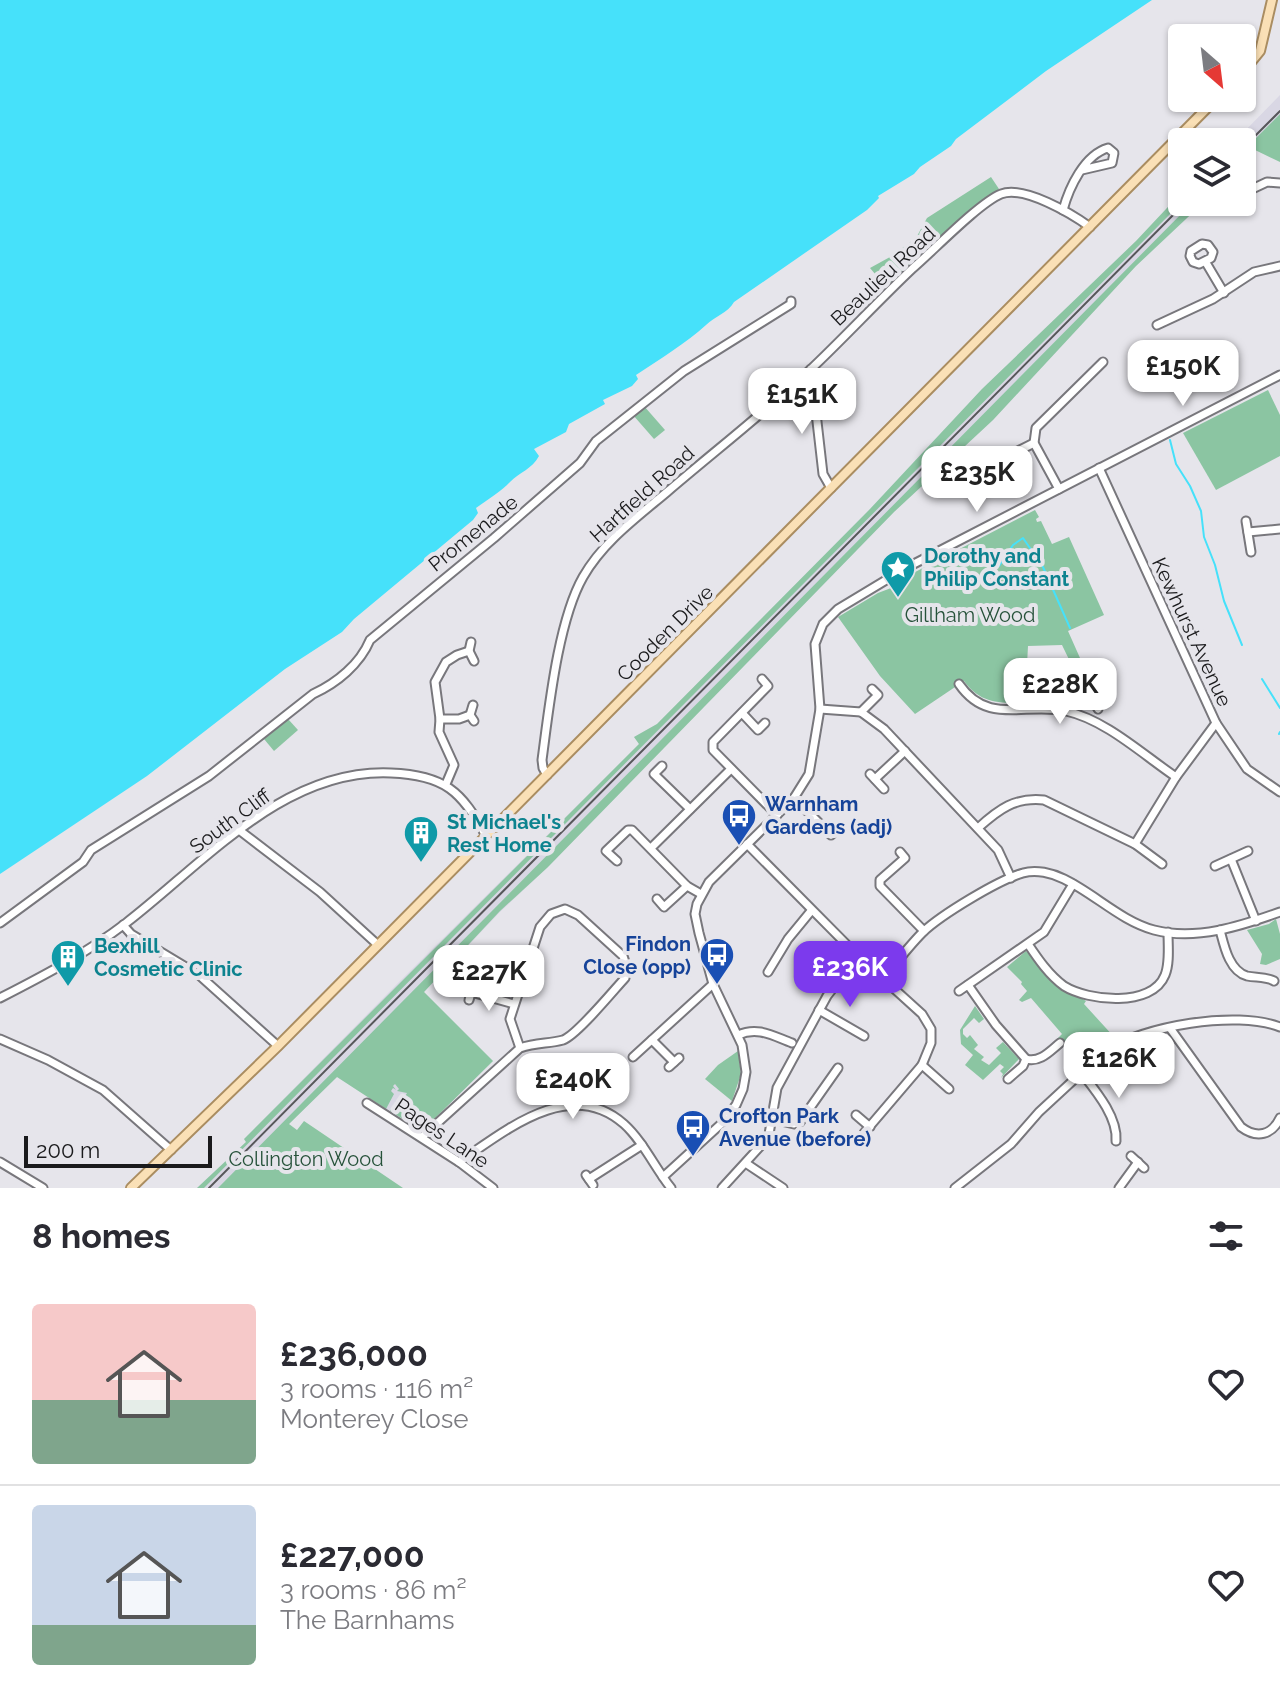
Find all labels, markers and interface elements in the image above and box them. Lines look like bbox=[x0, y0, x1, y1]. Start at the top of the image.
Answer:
north arrow bbox=[1168, 24, 1256, 112]
map controls bbox=[1168, 24, 1256, 216]
button: layers bbox=[1168, 128, 1256, 216]
street label: Beaulieu Road bbox=[826, 221, 940, 331]
pin: £150K bbox=[1127, 340, 1239, 408]
text: £150K bbox=[1146, 351, 1220, 381]
pin: £151K bbox=[746, 368, 858, 436]
text: £151K bbox=[766, 379, 838, 409]
street label: Hartfield Road bbox=[585, 441, 699, 547]
pin: £235K bbox=[921, 446, 1033, 514]
text: £235K bbox=[939, 457, 1015, 487]
street label: Promenade bbox=[424, 490, 523, 576]
place label: Dorothy and Philip Constant bbox=[924, 544, 1069, 591]
place icon: Dorothy and Philip Constant bbox=[879, 549, 917, 599]
street label: Kewhurst Avenue bbox=[1147, 554, 1237, 711]
street label: Cooden Drive bbox=[612, 580, 718, 686]
park label: Gillham Wood bbox=[905, 603, 1035, 627]
pin: £228K bbox=[1004, 658, 1116, 726]
text: £228K bbox=[1022, 669, 1098, 699]
street label: South Cliff bbox=[185, 783, 276, 858]
place label: Warnham Gardens (adj) bbox=[765, 792, 892, 839]
bus stop icon: Warnham Gardens (adj) bbox=[720, 797, 758, 847]
place label: St Michael's Rest Home bbox=[447, 810, 561, 857]
building icon: St Michael's Rest Home bbox=[402, 814, 440, 864]
place label: Findon Close (opp) bbox=[583, 932, 691, 979]
place label: Bexhill Cosmetic Clinic bbox=[94, 934, 243, 981]
bus stop icon: Findon Close (opp) bbox=[698, 936, 736, 986]
building icon: Bexhill Cosmetic Clinic bbox=[49, 938, 87, 988]
pin: £236K bbox=[794, 941, 906, 1009]
pin: £227K bbox=[433, 945, 545, 1013]
text: £236K bbox=[812, 952, 888, 982]
text: £227K bbox=[451, 956, 527, 986]
pin: £126K bbox=[1063, 1032, 1175, 1100]
text: £126K bbox=[1082, 1043, 1156, 1073]
pin: £240K bbox=[517, 1053, 629, 1121]
text: £240K bbox=[534, 1064, 612, 1094]
street label: Pages Lane bbox=[391, 1093, 494, 1173]
place label: Crofton Park Avenue (before) bbox=[719, 1104, 871, 1151]
bus stop icon: Crofton Park Avenue (before) bbox=[674, 1108, 712, 1158]
scale bar bbox=[24, 1132, 212, 1168]
text: 200 m bbox=[36, 1137, 100, 1163]
park label: Collington Wood bbox=[228, 1147, 384, 1171]
icon: filters bbox=[1204, 1214, 1248, 1258]
text: 8 homes bbox=[32, 1216, 171, 1256]
text: £236,000 bbox=[280, 1334, 428, 1374]
icon: home bbox=[96, 1336, 192, 1432]
icon: heart bbox=[1204, 1362, 1248, 1406]
text: 3 rooms · 116 m² bbox=[280, 1374, 473, 1404]
text: Monterey Close bbox=[280, 1404, 469, 1434]
text: £227,000 bbox=[280, 1535, 425, 1575]
icon: home bbox=[96, 1537, 192, 1633]
icon: heart bbox=[1204, 1563, 1248, 1607]
text: 3 rooms · 86 m² bbox=[280, 1575, 467, 1605]
text: The Barnhams bbox=[280, 1605, 454, 1635]

